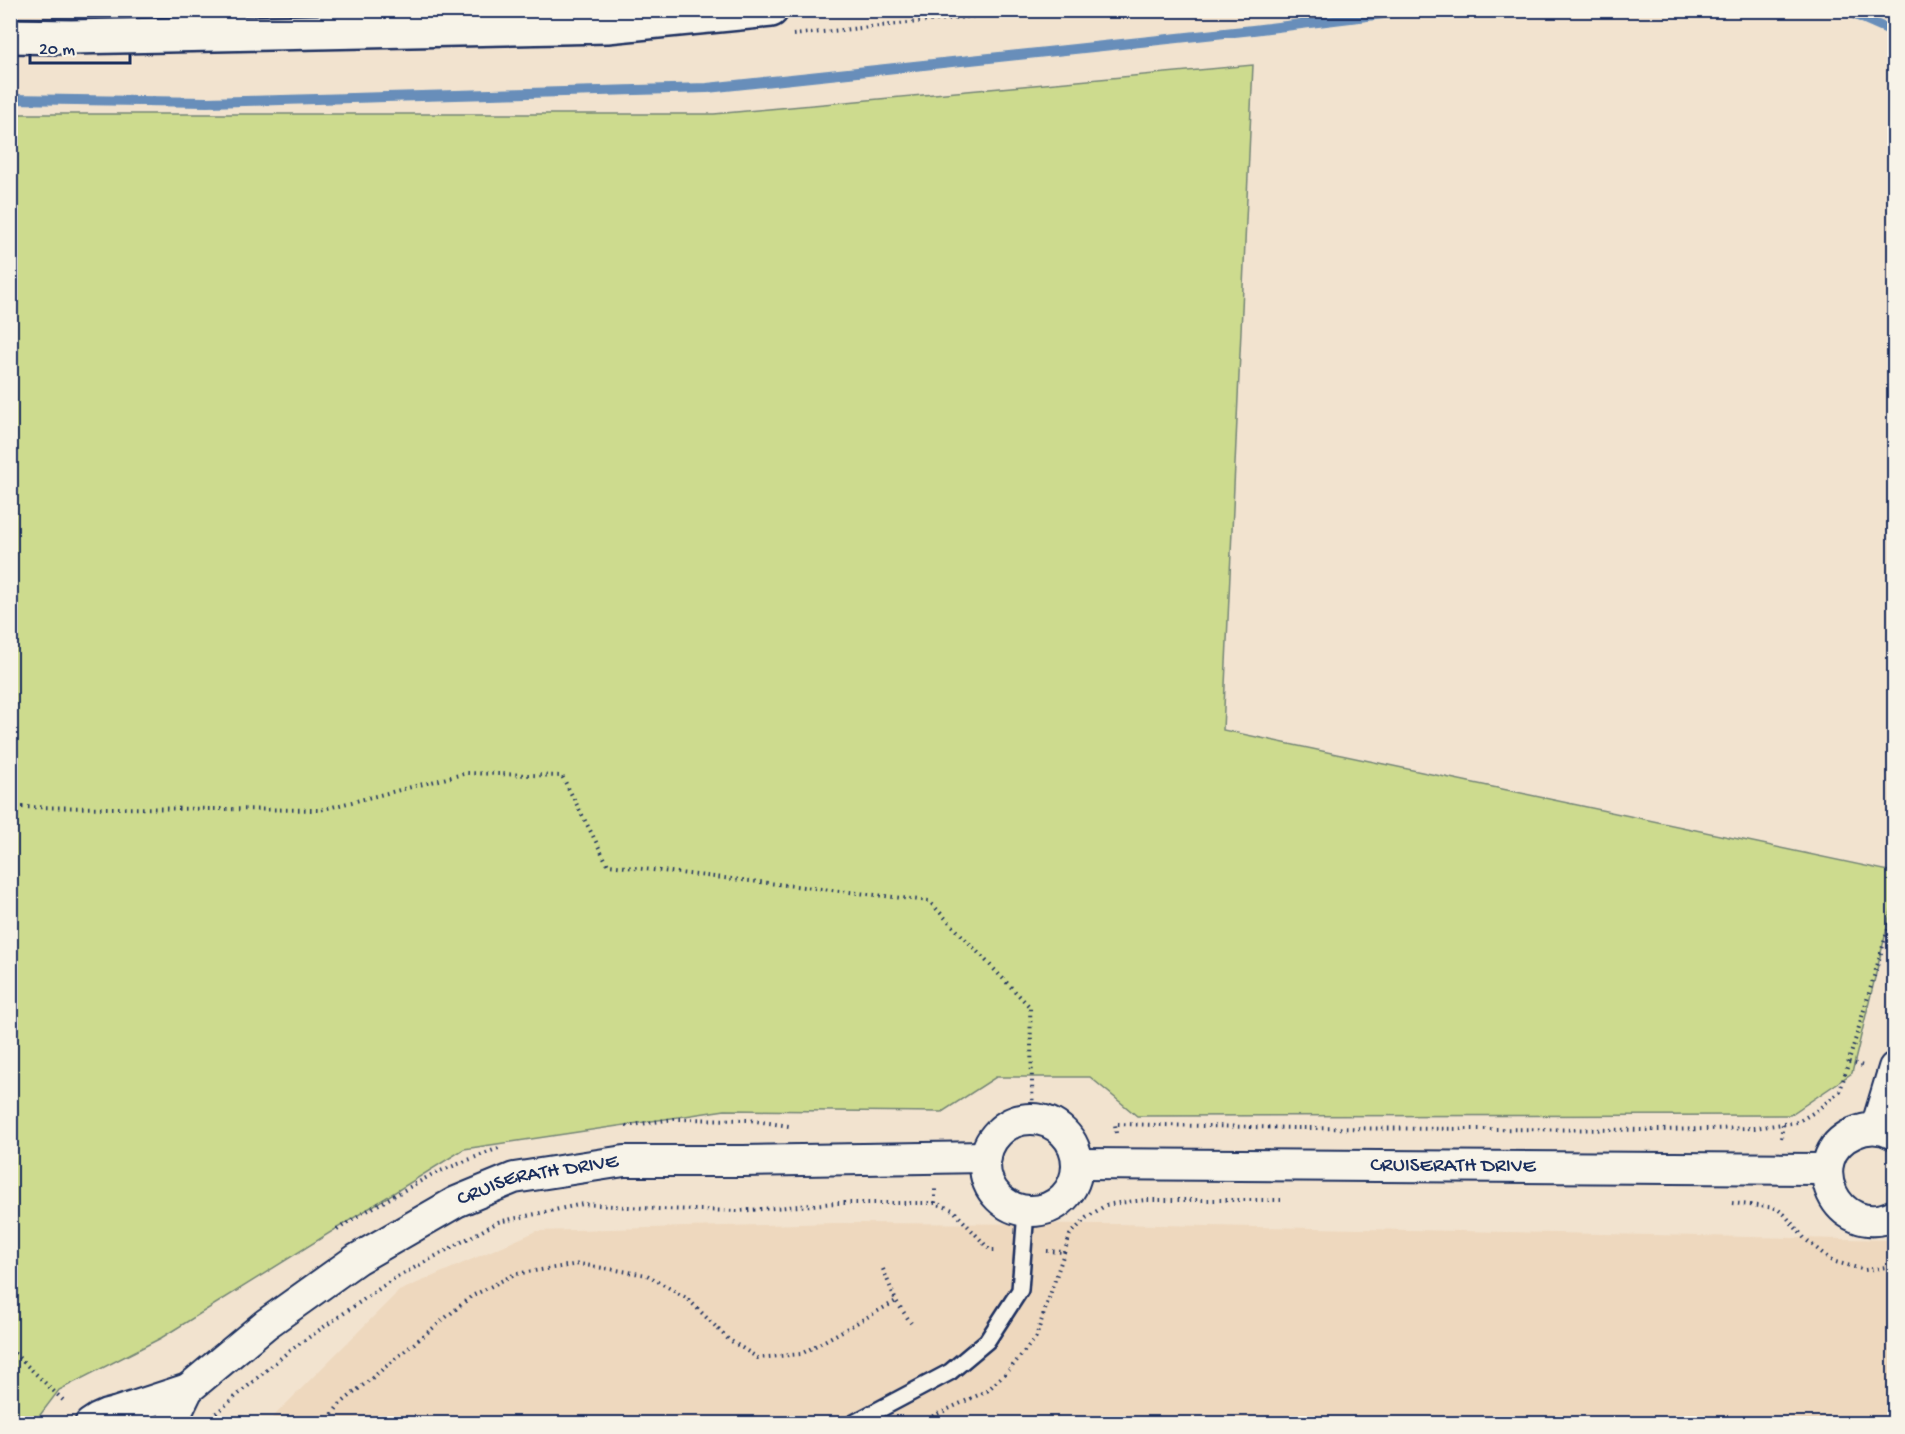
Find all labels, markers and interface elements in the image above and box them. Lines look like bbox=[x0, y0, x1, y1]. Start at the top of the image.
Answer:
scale bar bbox=[30, 27, 130, 65]
text: 20 m bbox=[39, 40, 75, 61]
street label: CRUISERATH DRIVE bbox=[454, 1149, 621, 1212]
street label: CRUISERATH DRIVE bbox=[1370, 1153, 1537, 1180]

